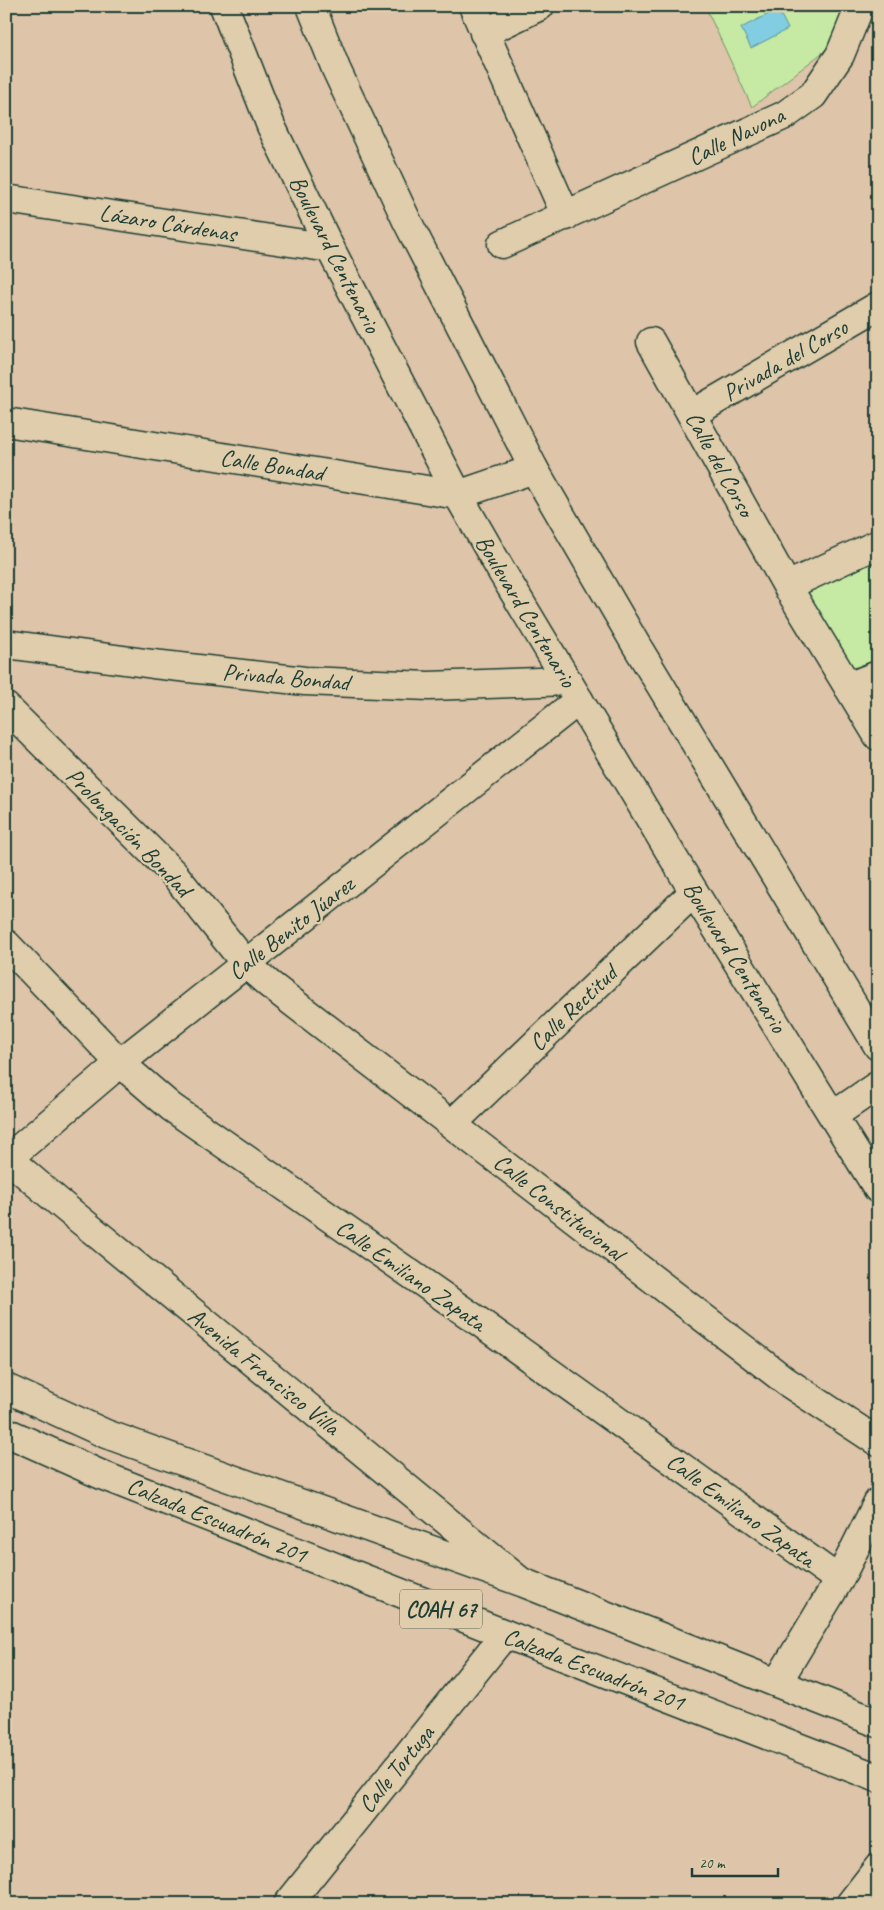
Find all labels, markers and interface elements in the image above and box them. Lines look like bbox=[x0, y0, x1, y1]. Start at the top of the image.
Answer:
street label: Calle Navona bbox=[683, 99, 790, 172]
street label: Boulevard Centenario bbox=[282, 170, 388, 339]
street label: Lázaro Cárdenas bbox=[98, 197, 241, 249]
street label: Privada del Corso bbox=[717, 311, 854, 408]
street label: Calle del Corso bbox=[679, 406, 762, 524]
street label: Calle Bondad bbox=[218, 442, 329, 489]
street label: Boulevard Centenario bbox=[469, 529, 584, 694]
street label: Privada Bondad bbox=[221, 657, 354, 698]
street label: Prolongación Bondad bbox=[60, 761, 201, 905]
street label: Calle Benito Júarez bbox=[222, 868, 362, 987]
street label: Boulevard Centenario bbox=[677, 876, 794, 1039]
street label: Calle Rectitud bbox=[523, 956, 626, 1057]
street label: Calle Constitucional bbox=[488, 1147, 634, 1270]
street label: Calle Emiliano Zapata bbox=[330, 1212, 494, 1339]
street label: Avenida Francisco Villa bbox=[182, 1301, 347, 1442]
street label: Calle Emiliano Zapata bbox=[661, 1446, 823, 1575]
street label: Calzada Escuadrón 201 bbox=[123, 1470, 313, 1570]
road number: COAH 67 bbox=[400, 1590, 482, 1628]
street label: Calzada Escuadrón 201 bbox=[499, 1621, 690, 1718]
street label: Calle Tortuga bbox=[351, 1718, 441, 1819]
scale bar bbox=[692, 1845, 778, 1877]
text: 20 m bbox=[699, 1854, 726, 1873]

